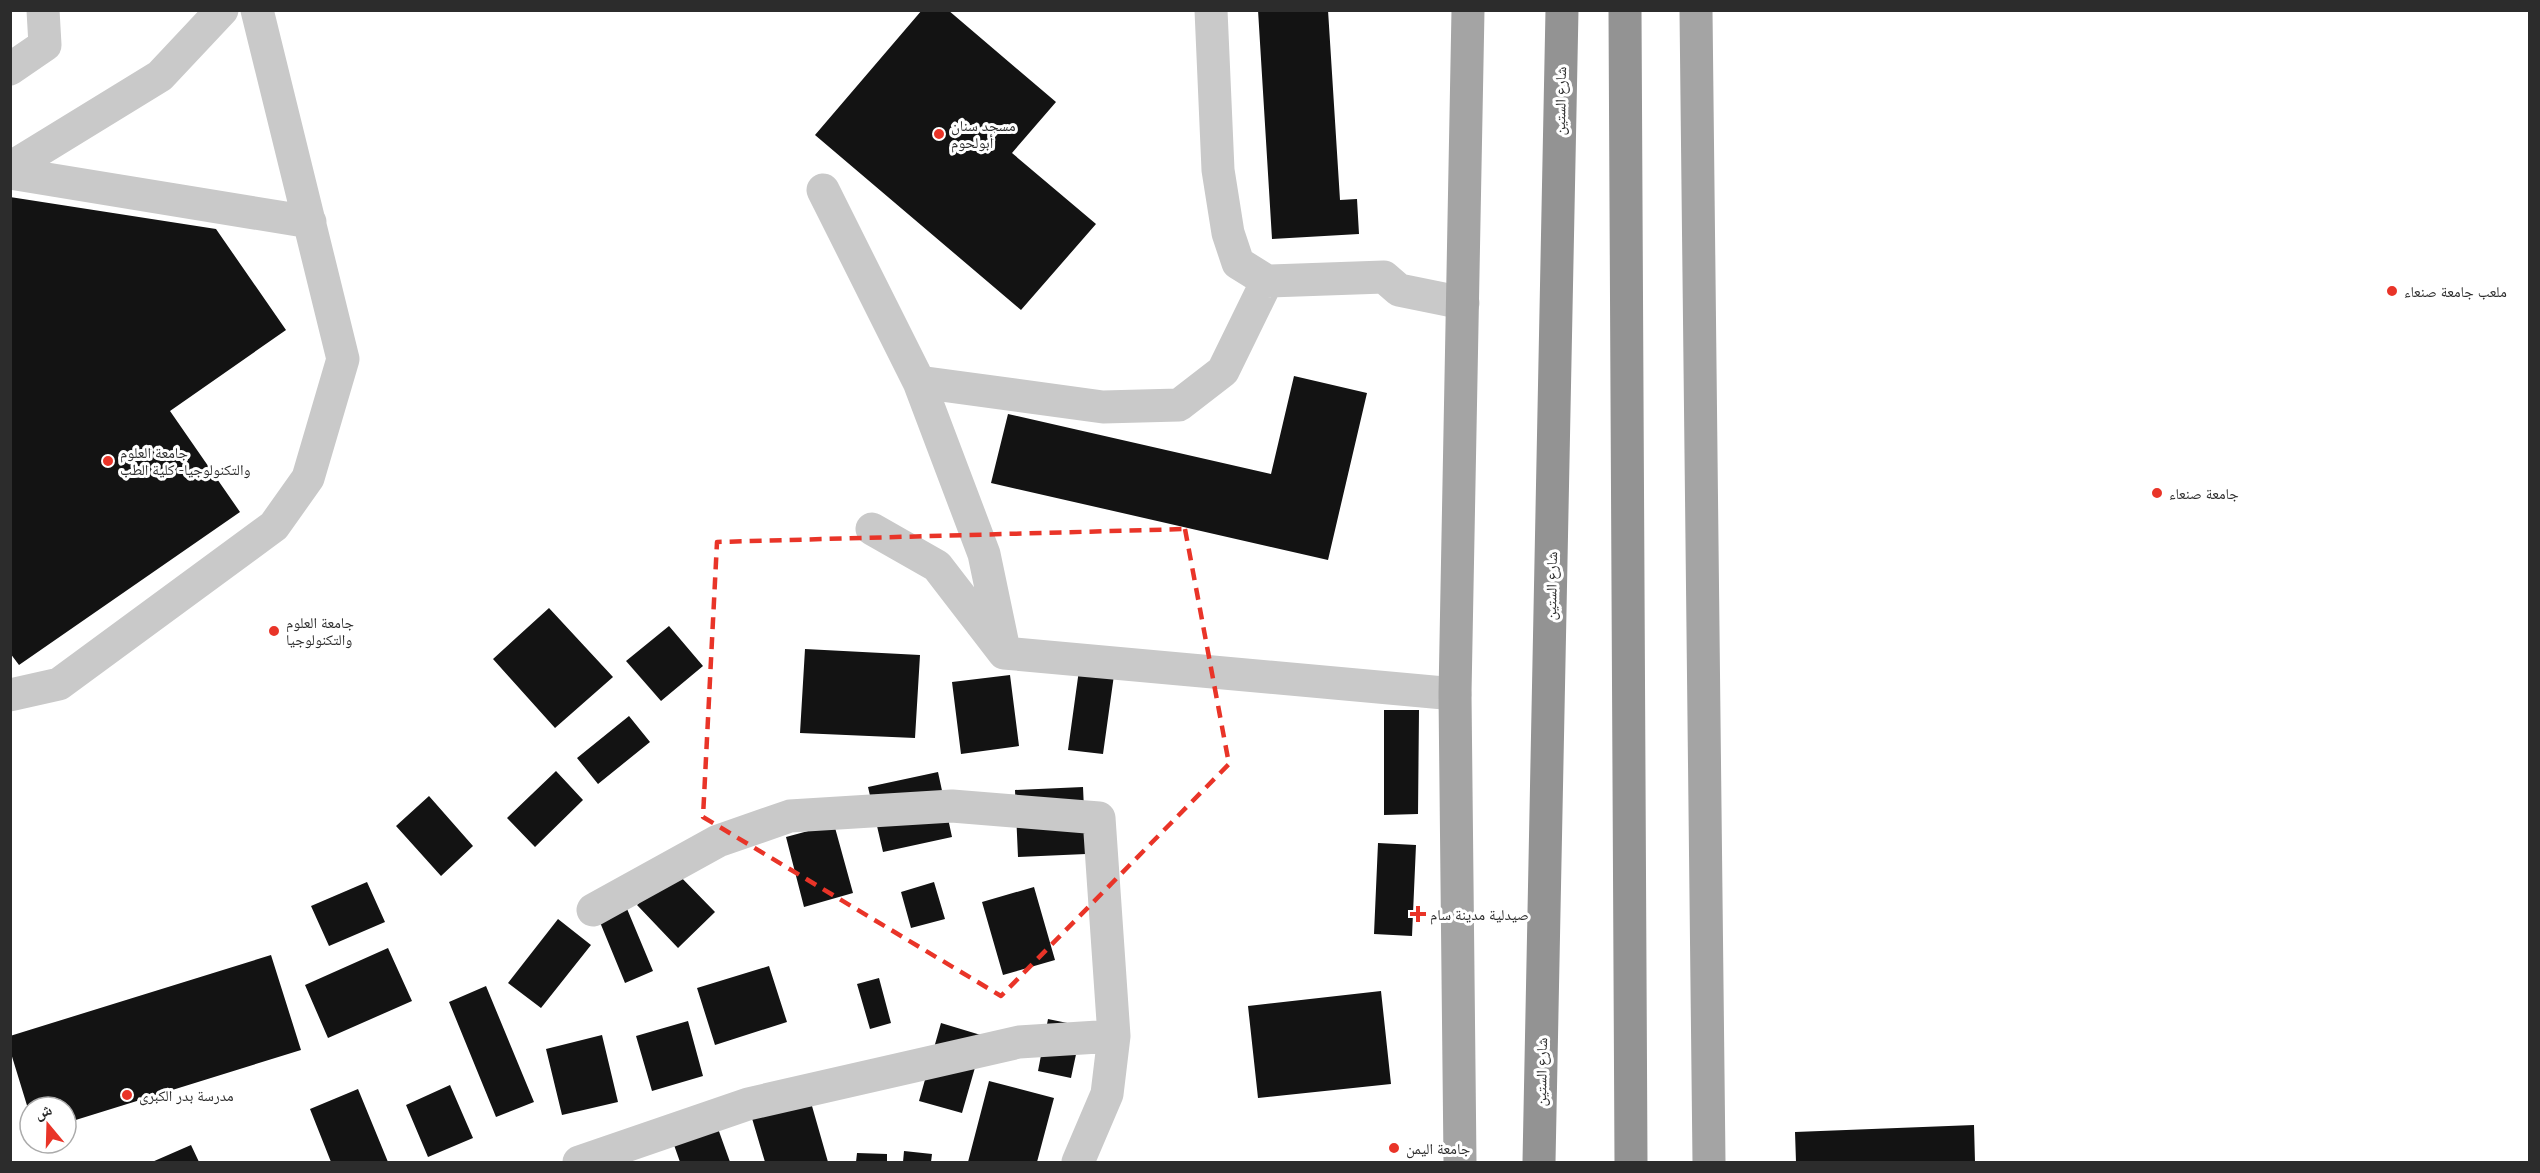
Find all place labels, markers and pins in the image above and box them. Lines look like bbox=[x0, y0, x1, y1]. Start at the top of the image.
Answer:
place label: مسجد سنان أبولحوم bbox=[951, 116, 1016, 153]
marker: مسجد سنان أبولحوم bbox=[932, 127, 946, 141]
place label: ملعب جامعة صنعاء bbox=[2404, 282, 2507, 301]
marker: ملعب جامعة صنعاء bbox=[2385, 284, 2399, 298]
place label: جامعة العلوم والتكنولوجيا- كلية الطب bbox=[120, 443, 251, 479]
marker: جامعة العلوم والتكنولوجيا- كلية الطب bbox=[101, 454, 115, 468]
place label: جامعة صنعاء bbox=[2169, 484, 2239, 503]
marker: جامعة صنعاء bbox=[2150, 486, 2164, 500]
place label: جامعة العلوم والتكنولوجيا bbox=[286, 613, 355, 649]
marker: جامعة العلوم والتكنولوجيا bbox=[267, 624, 281, 638]
place label: صيدلية مدينة سام bbox=[1430, 905, 1529, 925]
marker: صيدلية مدينة سام bbox=[1411, 907, 1425, 921]
place label: مدرسة بدر الكبرى bbox=[139, 1086, 234, 1106]
marker: مدرسة بدر الكبرى bbox=[120, 1088, 134, 1102]
place label: جامعة اليمن bbox=[1406, 1139, 1471, 1159]
marker: جامعة اليمن bbox=[1387, 1141, 1401, 1155]

